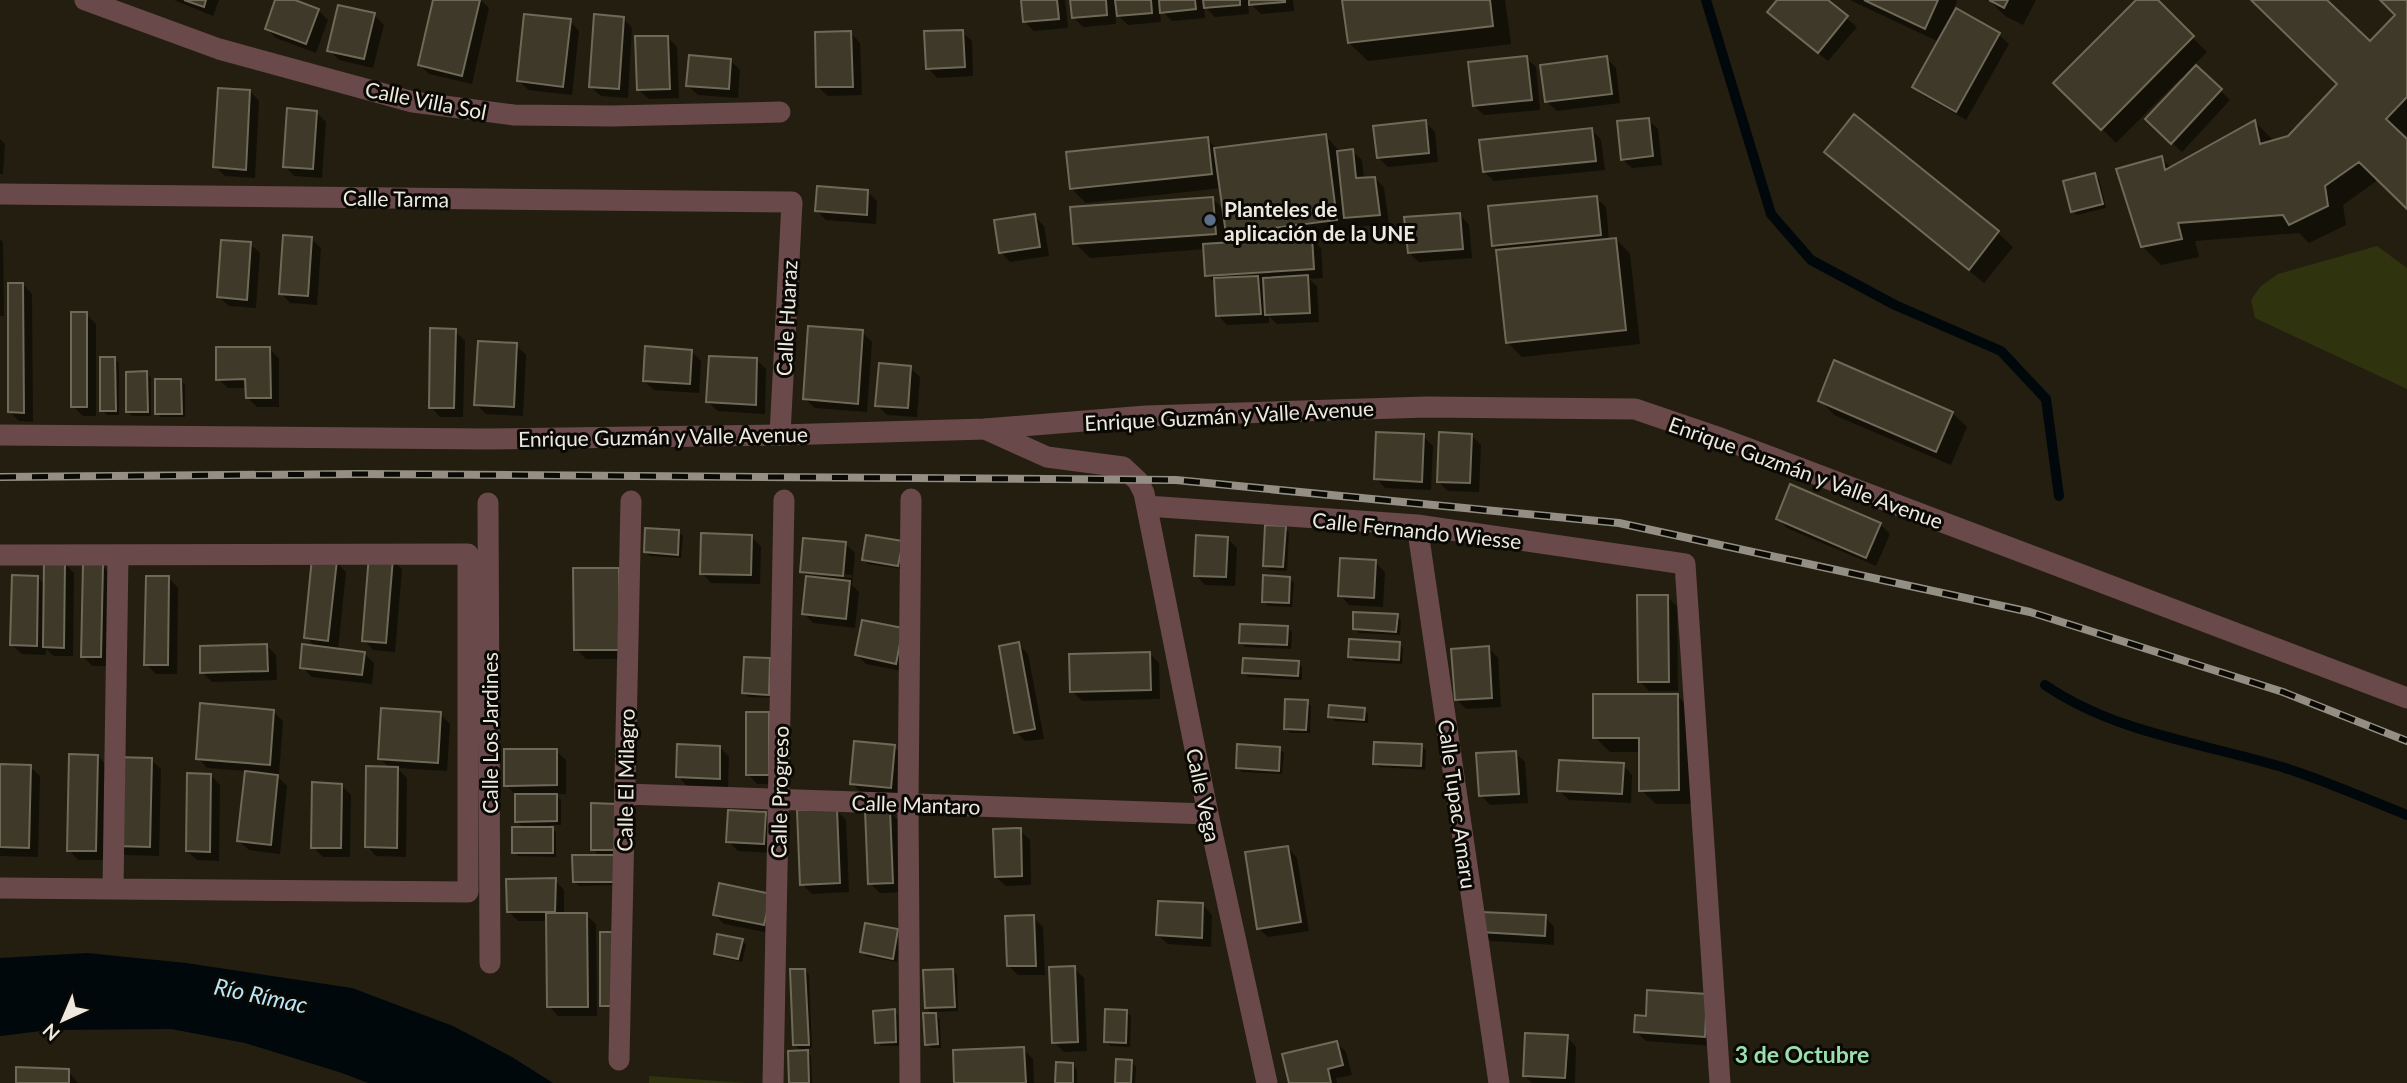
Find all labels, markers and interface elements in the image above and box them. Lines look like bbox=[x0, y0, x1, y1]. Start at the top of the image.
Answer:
street label: Calle Villa Sol bbox=[363, 76, 489, 124]
street label: Calle Tarma bbox=[343, 185, 449, 211]
place label: Planteles de aplicación de la UNE bbox=[1224, 196, 1415, 245]
marker: Planteles de aplicación de la UNE bbox=[1202, 212, 1218, 228]
street label: Calle Huaraz bbox=[770, 259, 802, 377]
street label: Enrique Guzmán y Valle Avenue bbox=[1084, 395, 1374, 435]
street label: Enrique Guzmán y Valle Avenue bbox=[1665, 411, 1947, 533]
street label: Enrique Guzmán y Valle Avenue bbox=[518, 421, 808, 451]
street label: Calle Fernando Wiesse bbox=[1311, 507, 1523, 553]
street label: Calle Los Jardines bbox=[477, 652, 502, 814]
street label: Calle El Milagro bbox=[611, 708, 639, 852]
street label: Calle Tupac Amaru bbox=[1434, 718, 1482, 890]
street label: Calle Progreso bbox=[765, 725, 793, 858]
street label: Calle Vega bbox=[1182, 746, 1226, 844]
street label: Calle Mantaro bbox=[851, 789, 981, 819]
water label: Río Rímac bbox=[212, 971, 310, 1019]
north arrow bbox=[28, 985, 98, 1055]
text: N bbox=[38, 1019, 64, 1046]
district label: 3 de Octubre bbox=[1735, 1040, 1869, 1068]

